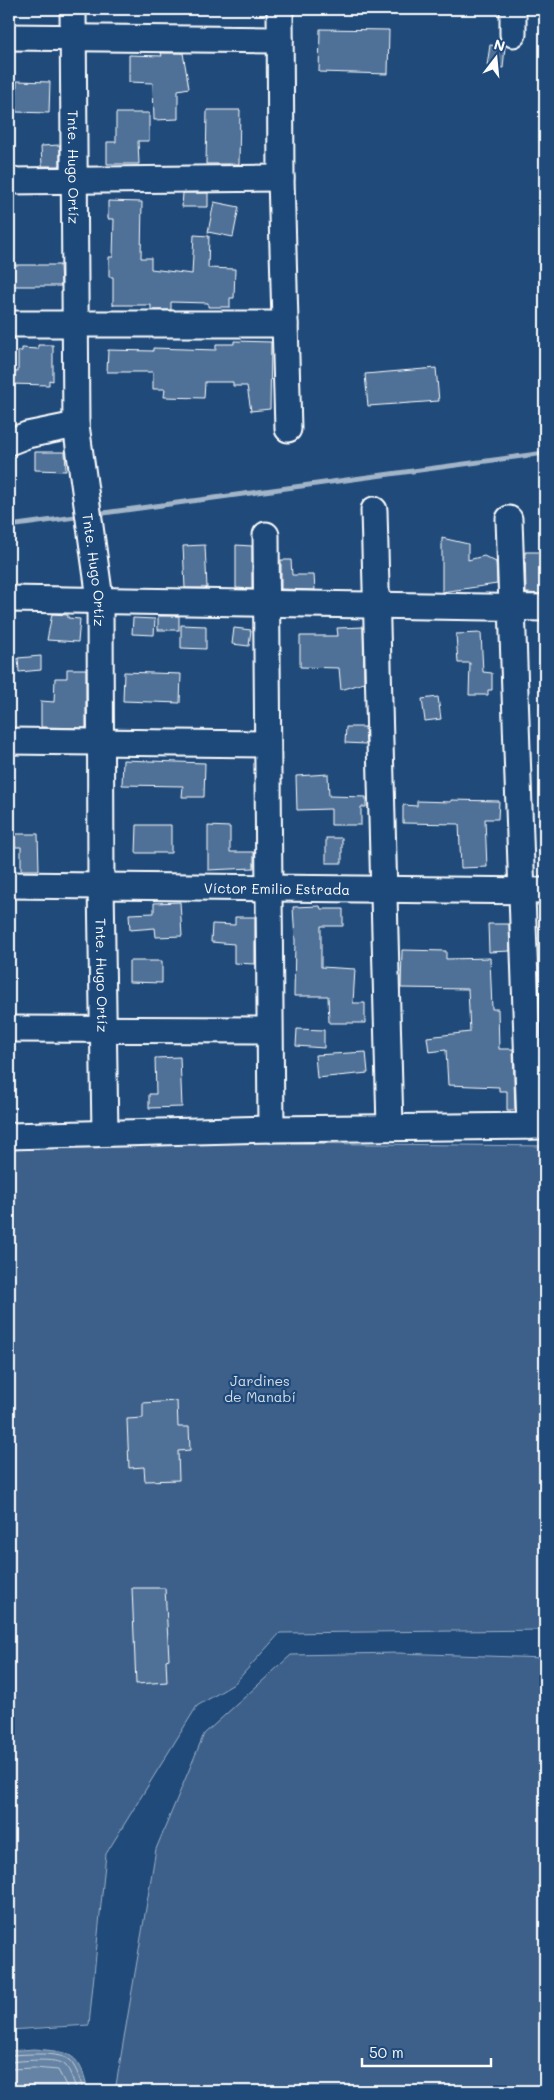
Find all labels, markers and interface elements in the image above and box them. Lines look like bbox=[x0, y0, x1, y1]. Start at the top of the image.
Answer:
north arrow bbox=[472, 32, 522, 82]
text: N bbox=[492, 34, 507, 56]
street label: Tnte. Hugo Ortíz bbox=[64, 110, 84, 224]
street label: Tnte. Hugo Ortíz bbox=[79, 512, 110, 627]
street label: Víctor Emilio Estrada bbox=[204, 878, 350, 898]
street label: Tnte. Hugo Ortíz bbox=[92, 918, 113, 1033]
park label: Jardines de Manabí bbox=[224, 1371, 296, 1406]
scale bar bbox=[362, 2035, 490, 2067]
text: 50 m bbox=[369, 2042, 404, 2062]

